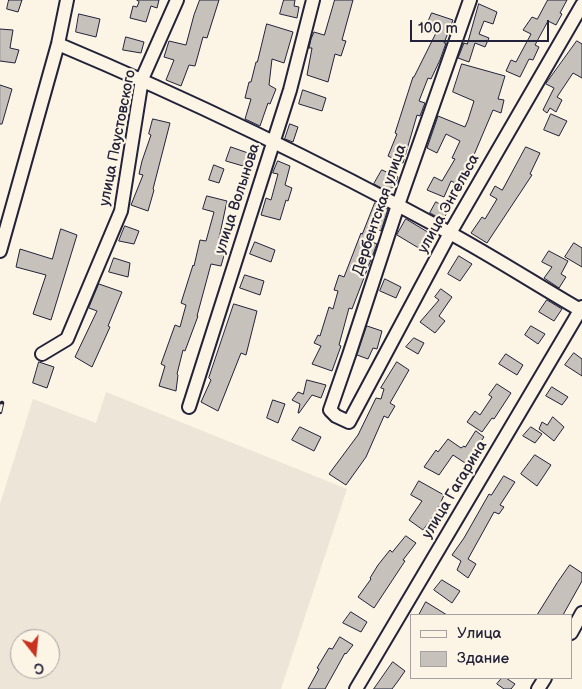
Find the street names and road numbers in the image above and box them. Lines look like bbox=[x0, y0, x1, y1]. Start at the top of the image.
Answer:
street label: улица Паустовского bbox=[96, 68, 140, 208]
street label: улица Волынова bbox=[212, 141, 264, 257]
street label: Дербентская улица bbox=[349, 142, 411, 278]
street label: улица Энгельса bbox=[414, 151, 484, 257]
street label: улица Гагарина bbox=[419, 438, 491, 542]

